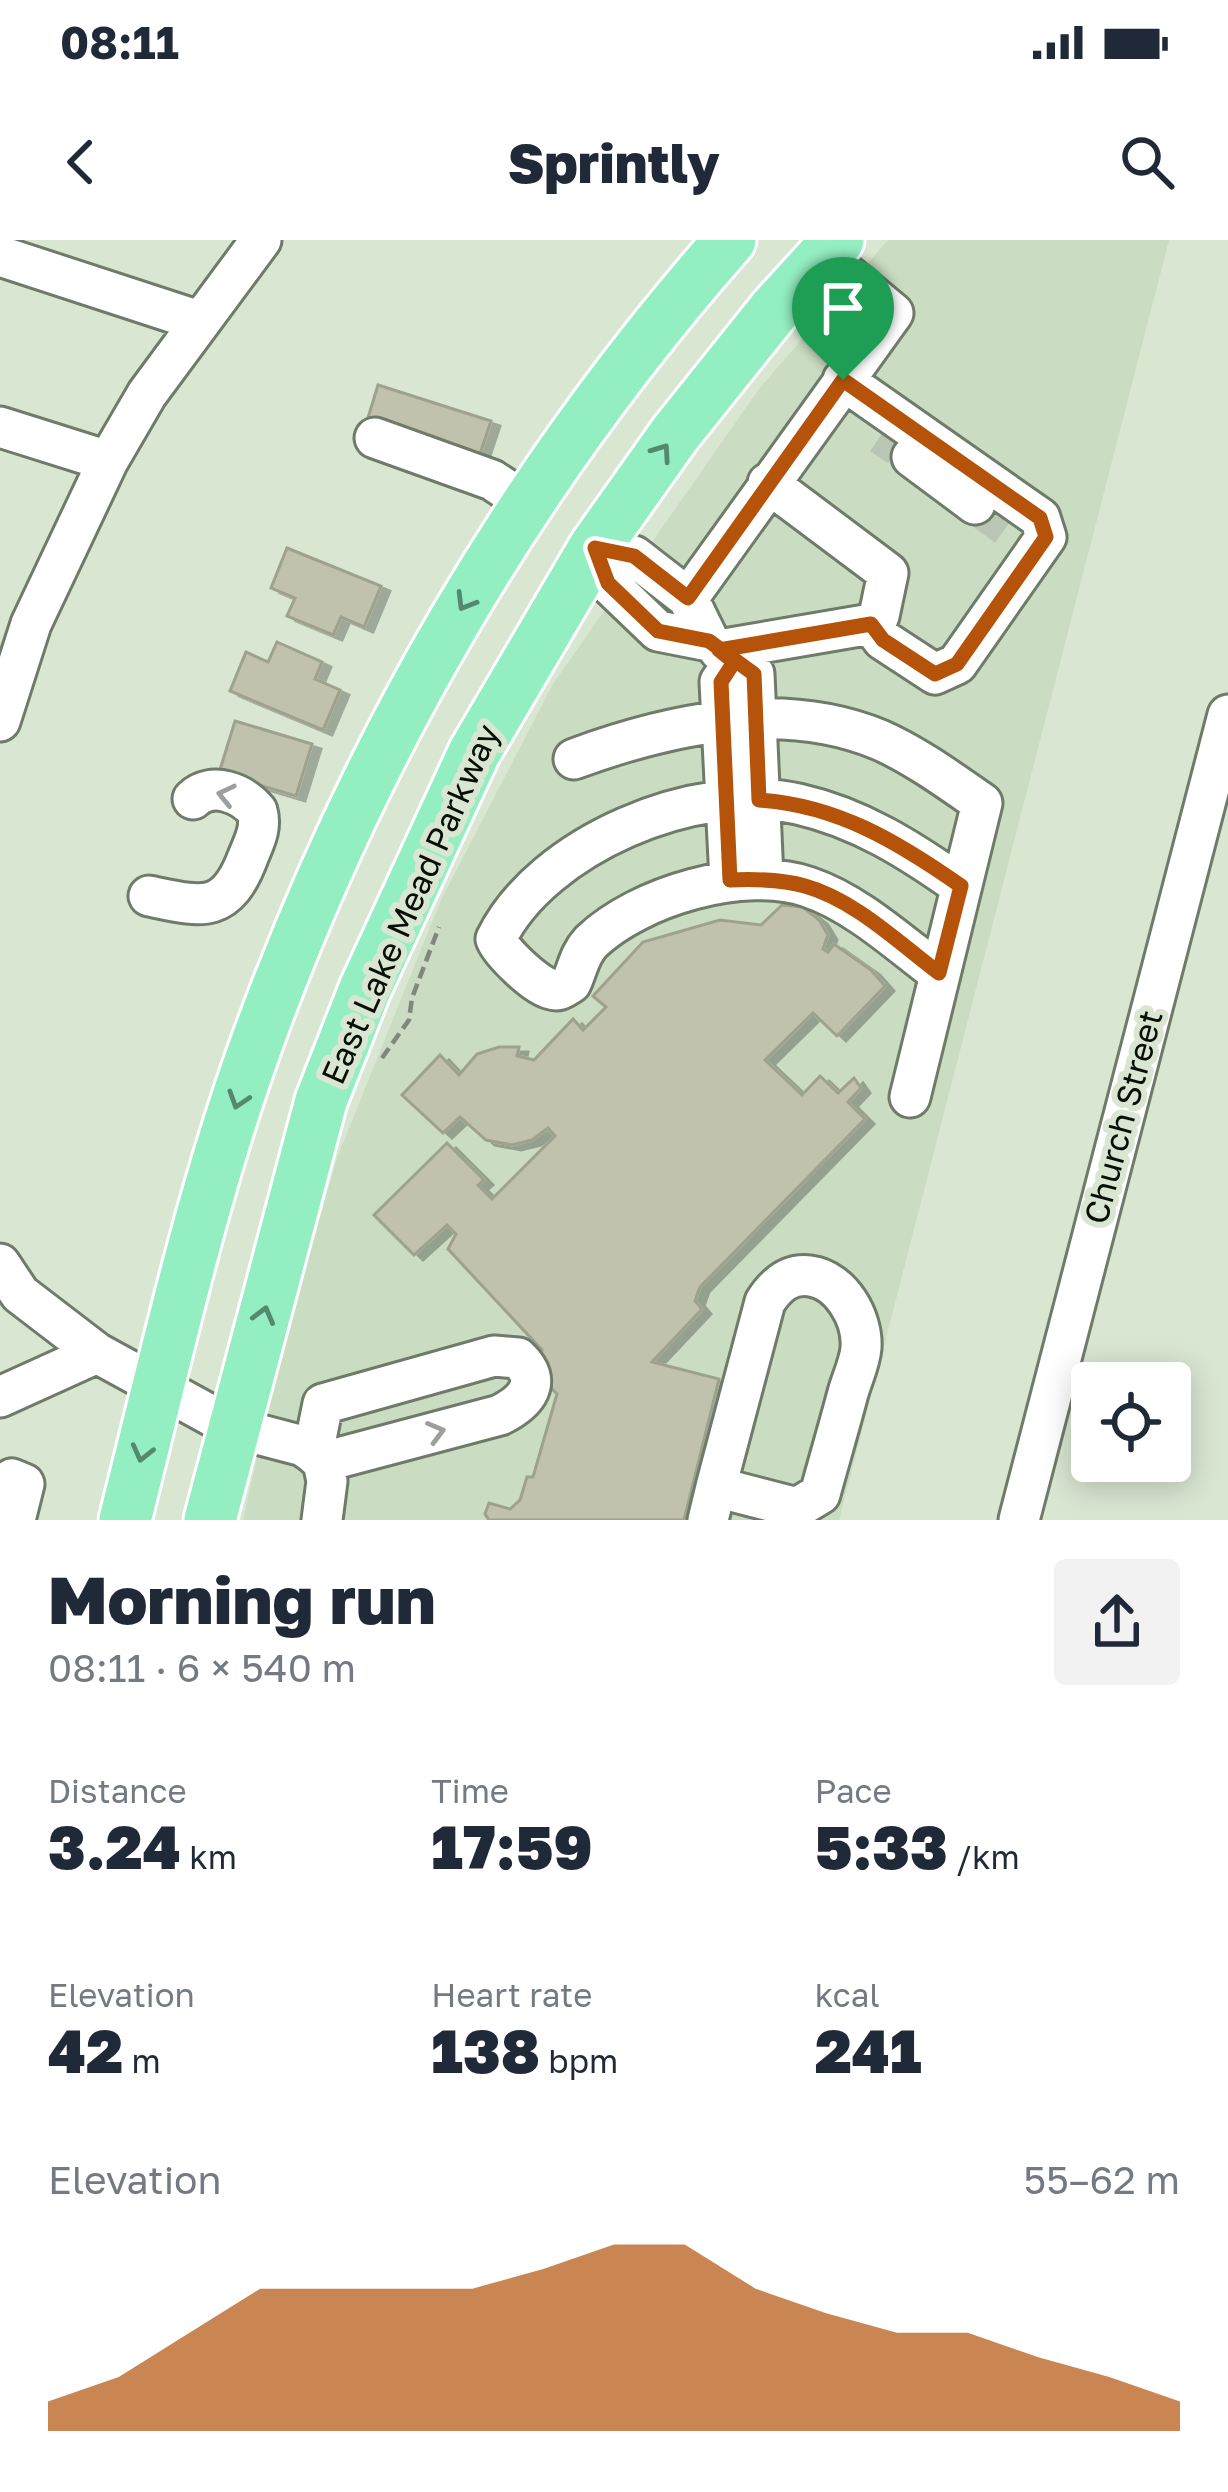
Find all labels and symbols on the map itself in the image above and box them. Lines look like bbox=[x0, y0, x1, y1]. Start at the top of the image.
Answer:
pin bbox=[792, 257, 894, 380]
one-way arrow bbox=[648, 444, 670, 465]
one-way arrow bbox=[457, 589, 479, 611]
street label: East Lake Mead Parkway bbox=[313, 718, 507, 1090]
one-way arrow bbox=[216, 784, 237, 809]
street label: Church Street bbox=[1075, 1006, 1170, 1228]
one-way arrow bbox=[228, 1089, 253, 1110]
one-way arrow bbox=[250, 1305, 275, 1325]
one-way arrow bbox=[425, 1422, 445, 1447]
one-way arrow bbox=[131, 1443, 156, 1463]

